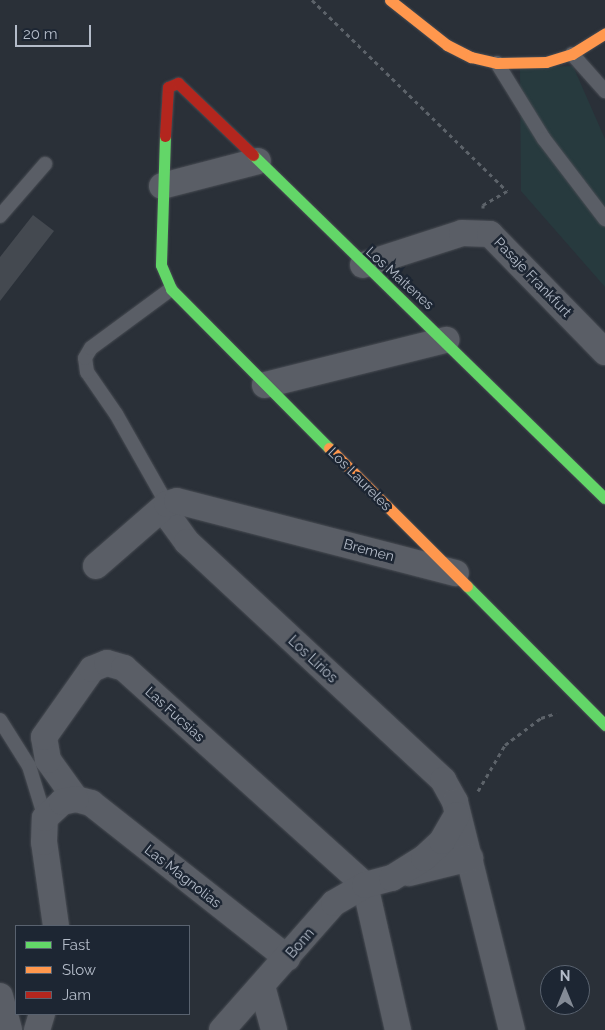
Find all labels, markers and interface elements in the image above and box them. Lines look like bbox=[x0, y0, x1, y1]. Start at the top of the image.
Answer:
scale bar bbox=[18, 15, 94, 47]
text: 20 m bbox=[23, 25, 58, 43]
street label: Pasaje Frankfurt bbox=[491, 234, 575, 320]
street label: Los Maitenes bbox=[363, 243, 437, 313]
street label: Los Laureles bbox=[325, 444, 395, 514]
street label: Bremen bbox=[342, 535, 396, 565]
street label: Los Lirios bbox=[285, 632, 341, 686]
street label: Las Fucsias bbox=[142, 683, 208, 745]
street label: Las Magnolias bbox=[141, 841, 225, 911]
legend bbox=[15, 925, 190, 1015]
street label: Bonn bbox=[283, 925, 317, 961]
text: Fast bbox=[62, 936, 90, 954]
text: Slow bbox=[62, 961, 96, 979]
north arrow bbox=[540, 965, 590, 1015]
text: N bbox=[560, 968, 570, 984]
text: Jam bbox=[62, 986, 91, 1004]

